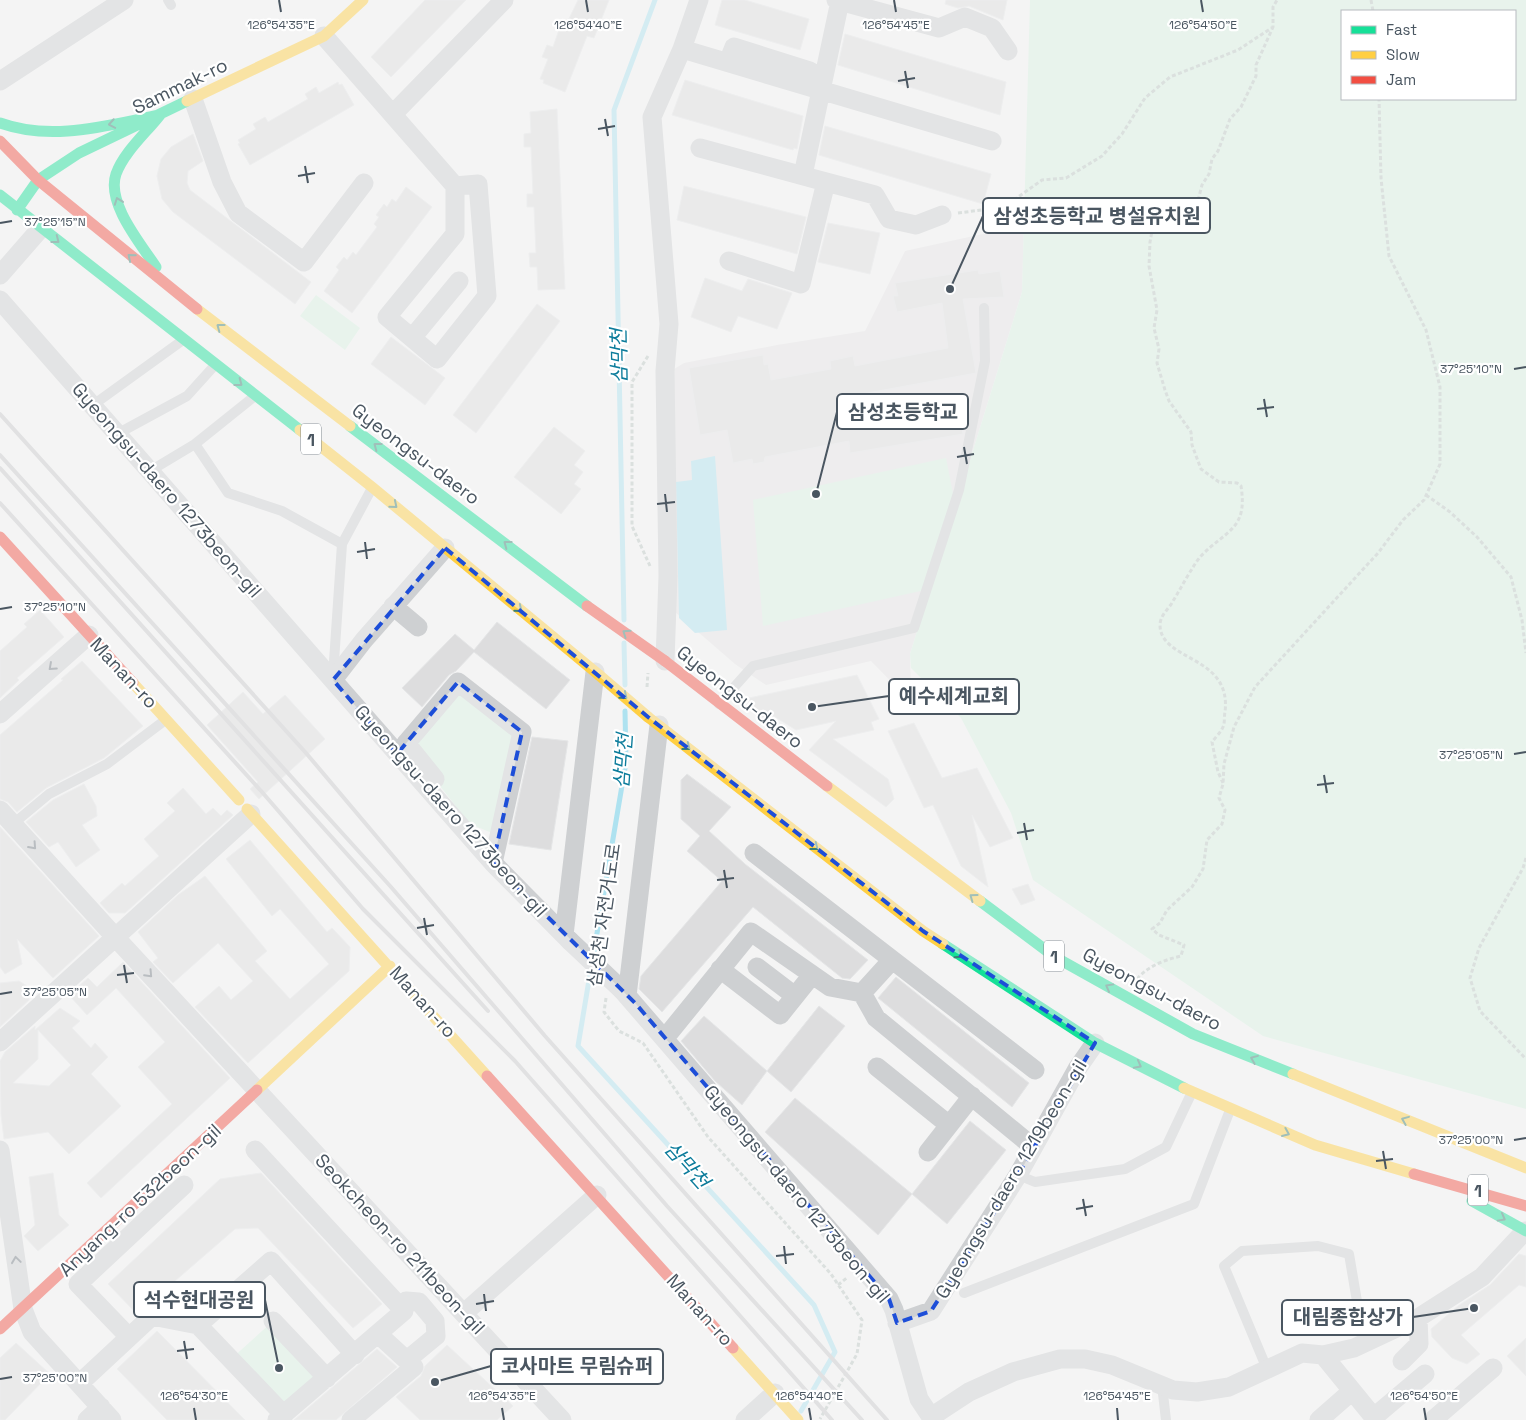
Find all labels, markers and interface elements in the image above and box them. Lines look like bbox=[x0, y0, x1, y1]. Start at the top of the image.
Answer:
legend bbox=[1341, 10, 1516, 100]
text: 126°54'35"E bbox=[247, 17, 315, 33]
text: 126°54'40"E bbox=[554, 17, 622, 33]
text: 126°54'45"E bbox=[862, 17, 930, 33]
text: 126°54'50"E bbox=[1169, 17, 1237, 33]
text: Fast bbox=[1386, 20, 1417, 39]
text: Slow bbox=[1386, 45, 1420, 64]
street label: Sammak-ro bbox=[128, 52, 232, 120]
text: Jam bbox=[1386, 70, 1416, 89]
one-way arrow bbox=[108, 118, 117, 128]
one-way arrow bbox=[114, 198, 124, 206]
callout: 삼성초등학교 병설유치원 bbox=[983, 198, 1210, 233]
text: 삼성초등학교 병설유치원 bbox=[993, 203, 1201, 229]
text: 37°25'15"N bbox=[24, 214, 86, 230]
one-way arrow bbox=[50, 234, 59, 242]
one-way arrow bbox=[128, 254, 137, 263]
one-way arrow bbox=[216, 324, 226, 333]
water label: 삼막천 bbox=[605, 326, 632, 384]
text: 37°25'10"N bbox=[1440, 361, 1502, 377]
street label: Gyeongsu-daero 1273beon-gil bbox=[67, 377, 267, 603]
one-way arrow bbox=[233, 377, 243, 386]
callout: 삼성초등학교 bbox=[837, 394, 968, 429]
street label: Gyeongsu-daero bbox=[347, 398, 485, 510]
text: 삼성초등학교 bbox=[848, 399, 958, 425]
road number: 1 bbox=[301, 424, 321, 454]
one-way arrow bbox=[374, 444, 383, 452]
one-way arrow bbox=[388, 500, 397, 508]
one-way arrow bbox=[504, 542, 513, 550]
text: 37°25'10"N bbox=[24, 599, 86, 615]
one-way arrow bbox=[513, 604, 522, 612]
one-way arrow bbox=[622, 630, 632, 639]
street label: Manan-ro bbox=[85, 632, 163, 714]
street label: Gyeongsu-daero bbox=[672, 640, 808, 754]
one-way arrow bbox=[49, 662, 58, 671]
callout: 예수세계교회 bbox=[889, 679, 1019, 714]
text: 예수세계교회 bbox=[899, 683, 1009, 709]
one-way arrow bbox=[618, 690, 627, 699]
street label: Gyeongsu-daero 1273beon-gil bbox=[349, 700, 553, 922]
water label: 삼막천 bbox=[608, 730, 638, 789]
one-way arrow bbox=[681, 741, 690, 749]
text: 37°25'05"N bbox=[1439, 747, 1503, 763]
one-way arrow bbox=[27, 841, 36, 850]
one-way arrow bbox=[809, 841, 818, 849]
street label: 삼성천 자전거도로 bbox=[582, 842, 626, 988]
one-way arrow bbox=[970, 895, 979, 903]
road number: 1 bbox=[1044, 940, 1064, 971]
street label: Gyeongsu-daero bbox=[1078, 942, 1226, 1036]
one-way arrow bbox=[953, 948, 962, 958]
street label: Manan-ro bbox=[384, 961, 462, 1043]
one-way arrow bbox=[143, 968, 152, 977]
one-way arrow bbox=[1105, 983, 1114, 993]
text: 37°25'05"N bbox=[23, 984, 87, 1000]
street label: Gyeongsu-daero 1219beon-gil bbox=[929, 1055, 1093, 1303]
one-way arrow bbox=[1250, 1055, 1259, 1065]
one-way arrow bbox=[1132, 1059, 1141, 1069]
street label: Gyeongsu-daero 1273beon-gil bbox=[698, 1080, 896, 1308]
one-way arrow bbox=[1401, 1116, 1409, 1126]
street label: Anyang-ro 532beon-gil bbox=[53, 1118, 227, 1282]
one-way arrow bbox=[1281, 1126, 1290, 1137]
text: 37°25'00"N bbox=[1439, 1132, 1503, 1148]
water label: 삼막천 bbox=[659, 1136, 717, 1196]
street label: Seokcheon-ro 211beon-gil bbox=[310, 1148, 490, 1340]
road number: 1 bbox=[1468, 1174, 1488, 1206]
one-way arrow bbox=[1497, 1212, 1506, 1222]
one-way arrow bbox=[11, 1256, 22, 1264]
street label: Manan-ro bbox=[661, 1269, 739, 1351]
callout: 석수현대공원 bbox=[134, 1282, 265, 1317]
text: 석수현대공원 bbox=[144, 1287, 254, 1313]
callout: 대림종합상가 bbox=[1282, 1300, 1413, 1335]
text: 대림종합상가 bbox=[1293, 1304, 1403, 1330]
callout: 코사마트 무림슈퍼 bbox=[491, 1349, 663, 1384]
text: 코사마트 무림슈퍼 bbox=[501, 1353, 653, 1379]
text: 37°25'00"N bbox=[23, 1370, 87, 1386]
text: 126°54'30"E bbox=[160, 1388, 228, 1404]
text: 126°54'35"E bbox=[468, 1388, 536, 1404]
text: 126°54'40"E bbox=[775, 1388, 843, 1404]
text: 126°54'45"E bbox=[1083, 1388, 1151, 1404]
text: 126°54'50"E bbox=[1390, 1388, 1458, 1404]

